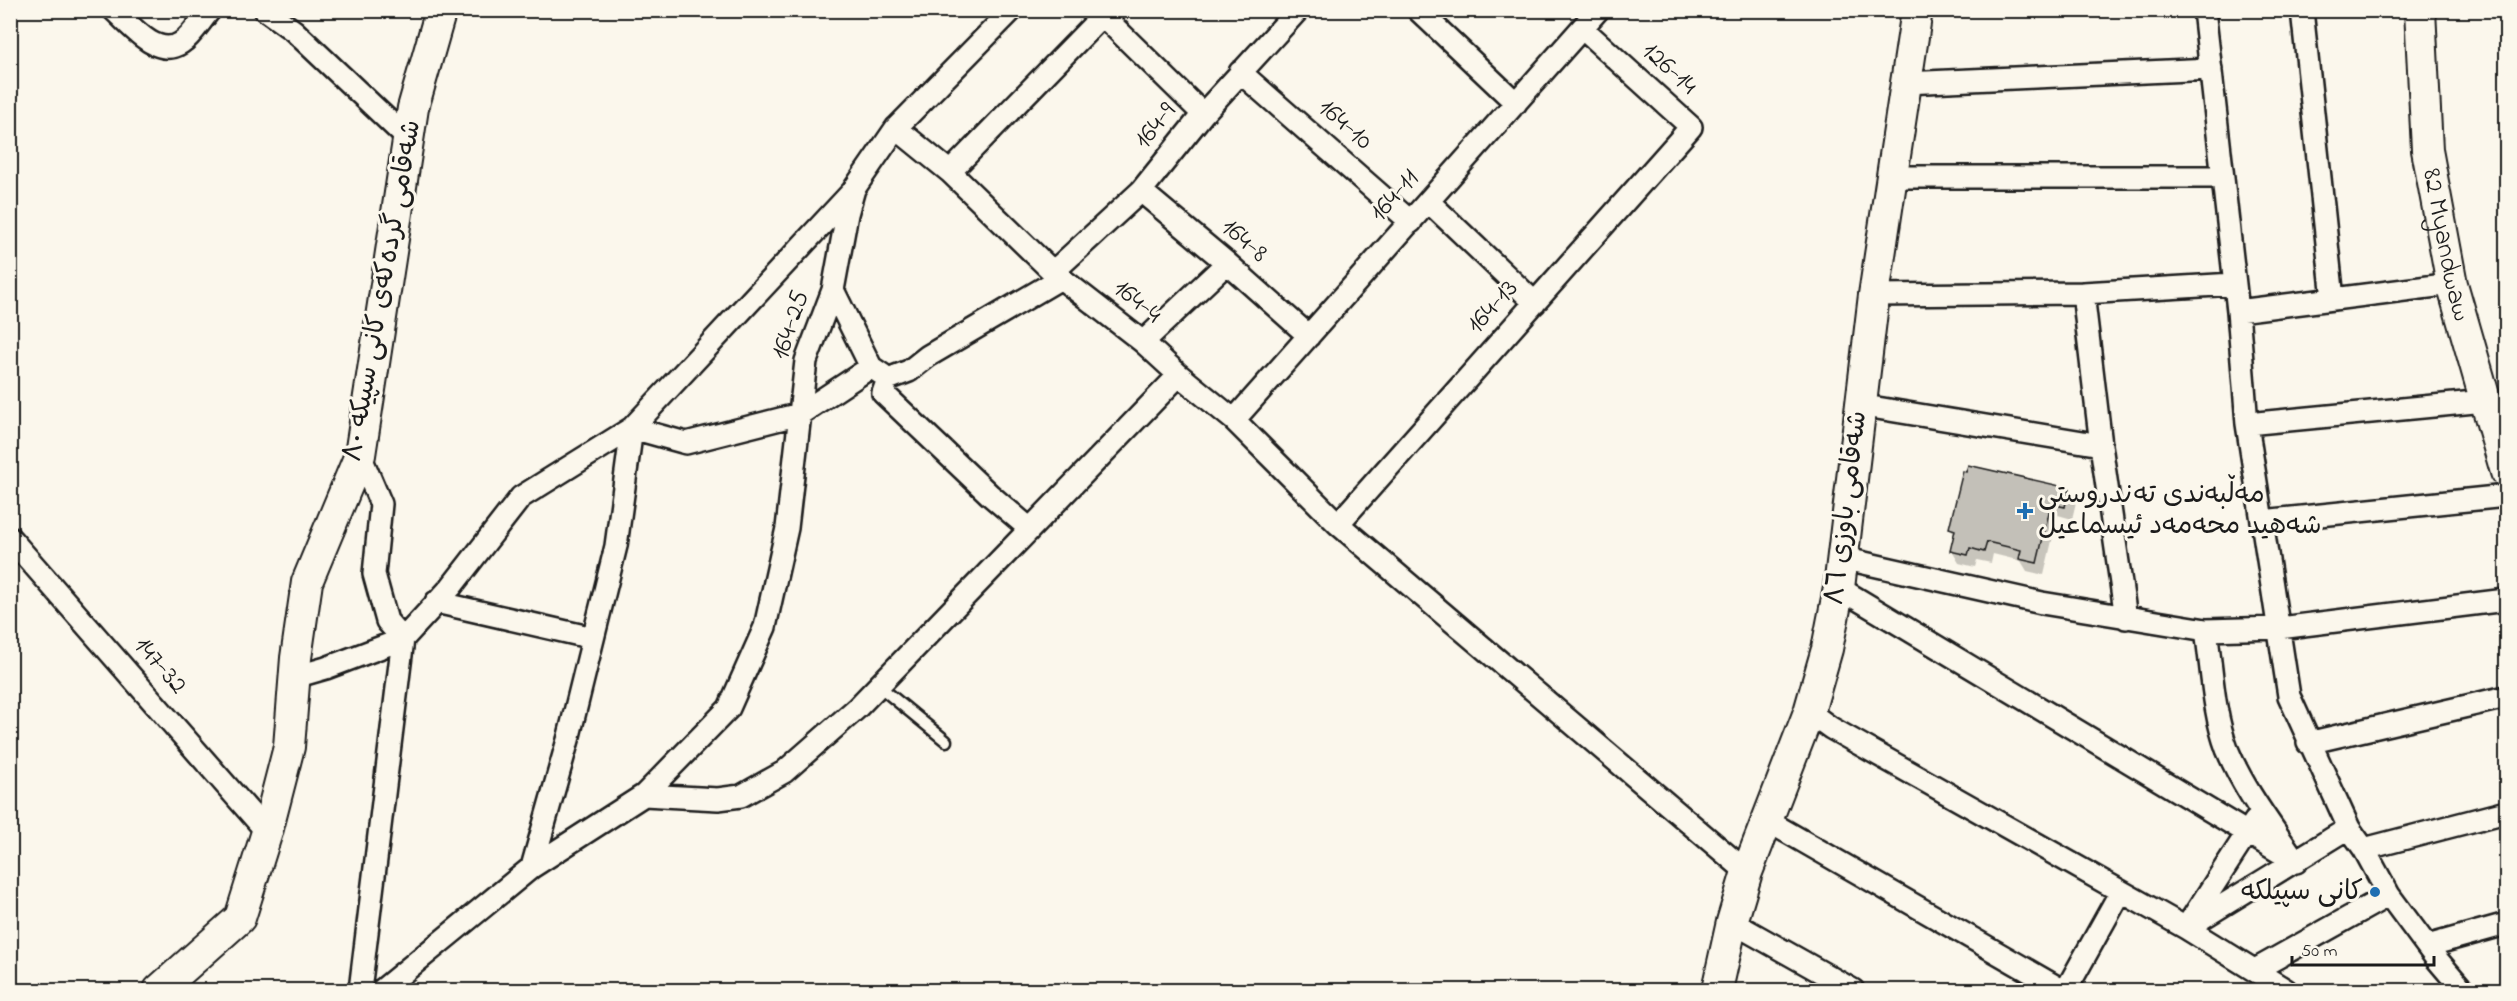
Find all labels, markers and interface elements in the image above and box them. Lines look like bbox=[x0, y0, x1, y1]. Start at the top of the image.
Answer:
street label: 126-14 bbox=[1632, 33, 1706, 105]
street label: 164-10 bbox=[1309, 90, 1381, 160]
street label: 164-9 bbox=[1125, 94, 1187, 158]
street label: شەقامی گردەکەی کانی سپیکە ٨٠ bbox=[334, 117, 432, 465]
street label: 164-11 bbox=[1361, 161, 1429, 231]
street label: 82 Myandwaw bbox=[2411, 166, 2481, 326]
street label: 164-8 bbox=[1212, 209, 1276, 273]
street label: 164-4 bbox=[1104, 270, 1170, 334]
street label: 164-13 bbox=[1458, 271, 1528, 343]
street label: 164-25 bbox=[762, 285, 820, 365]
street label: شەقامی باوزی ٨٦ bbox=[1816, 409, 1878, 607]
place label: مەڵبەندی تەندروستی شەهید محەمەد ئیسماعیل bbox=[2038, 474, 2322, 546]
marker: مەڵبەندی تەندروستی شەهید محەمەد ئیسماعیل bbox=[2016, 502, 2034, 520]
street label: 147-32 bbox=[124, 628, 196, 704]
place label: کانی سپیلکە bbox=[2241, 873, 2363, 912]
marker: کانی سپیلکە bbox=[2368, 885, 2382, 899]
scale bar bbox=[2292, 929, 2434, 967]
text: 50 m bbox=[2301, 939, 2338, 965]

